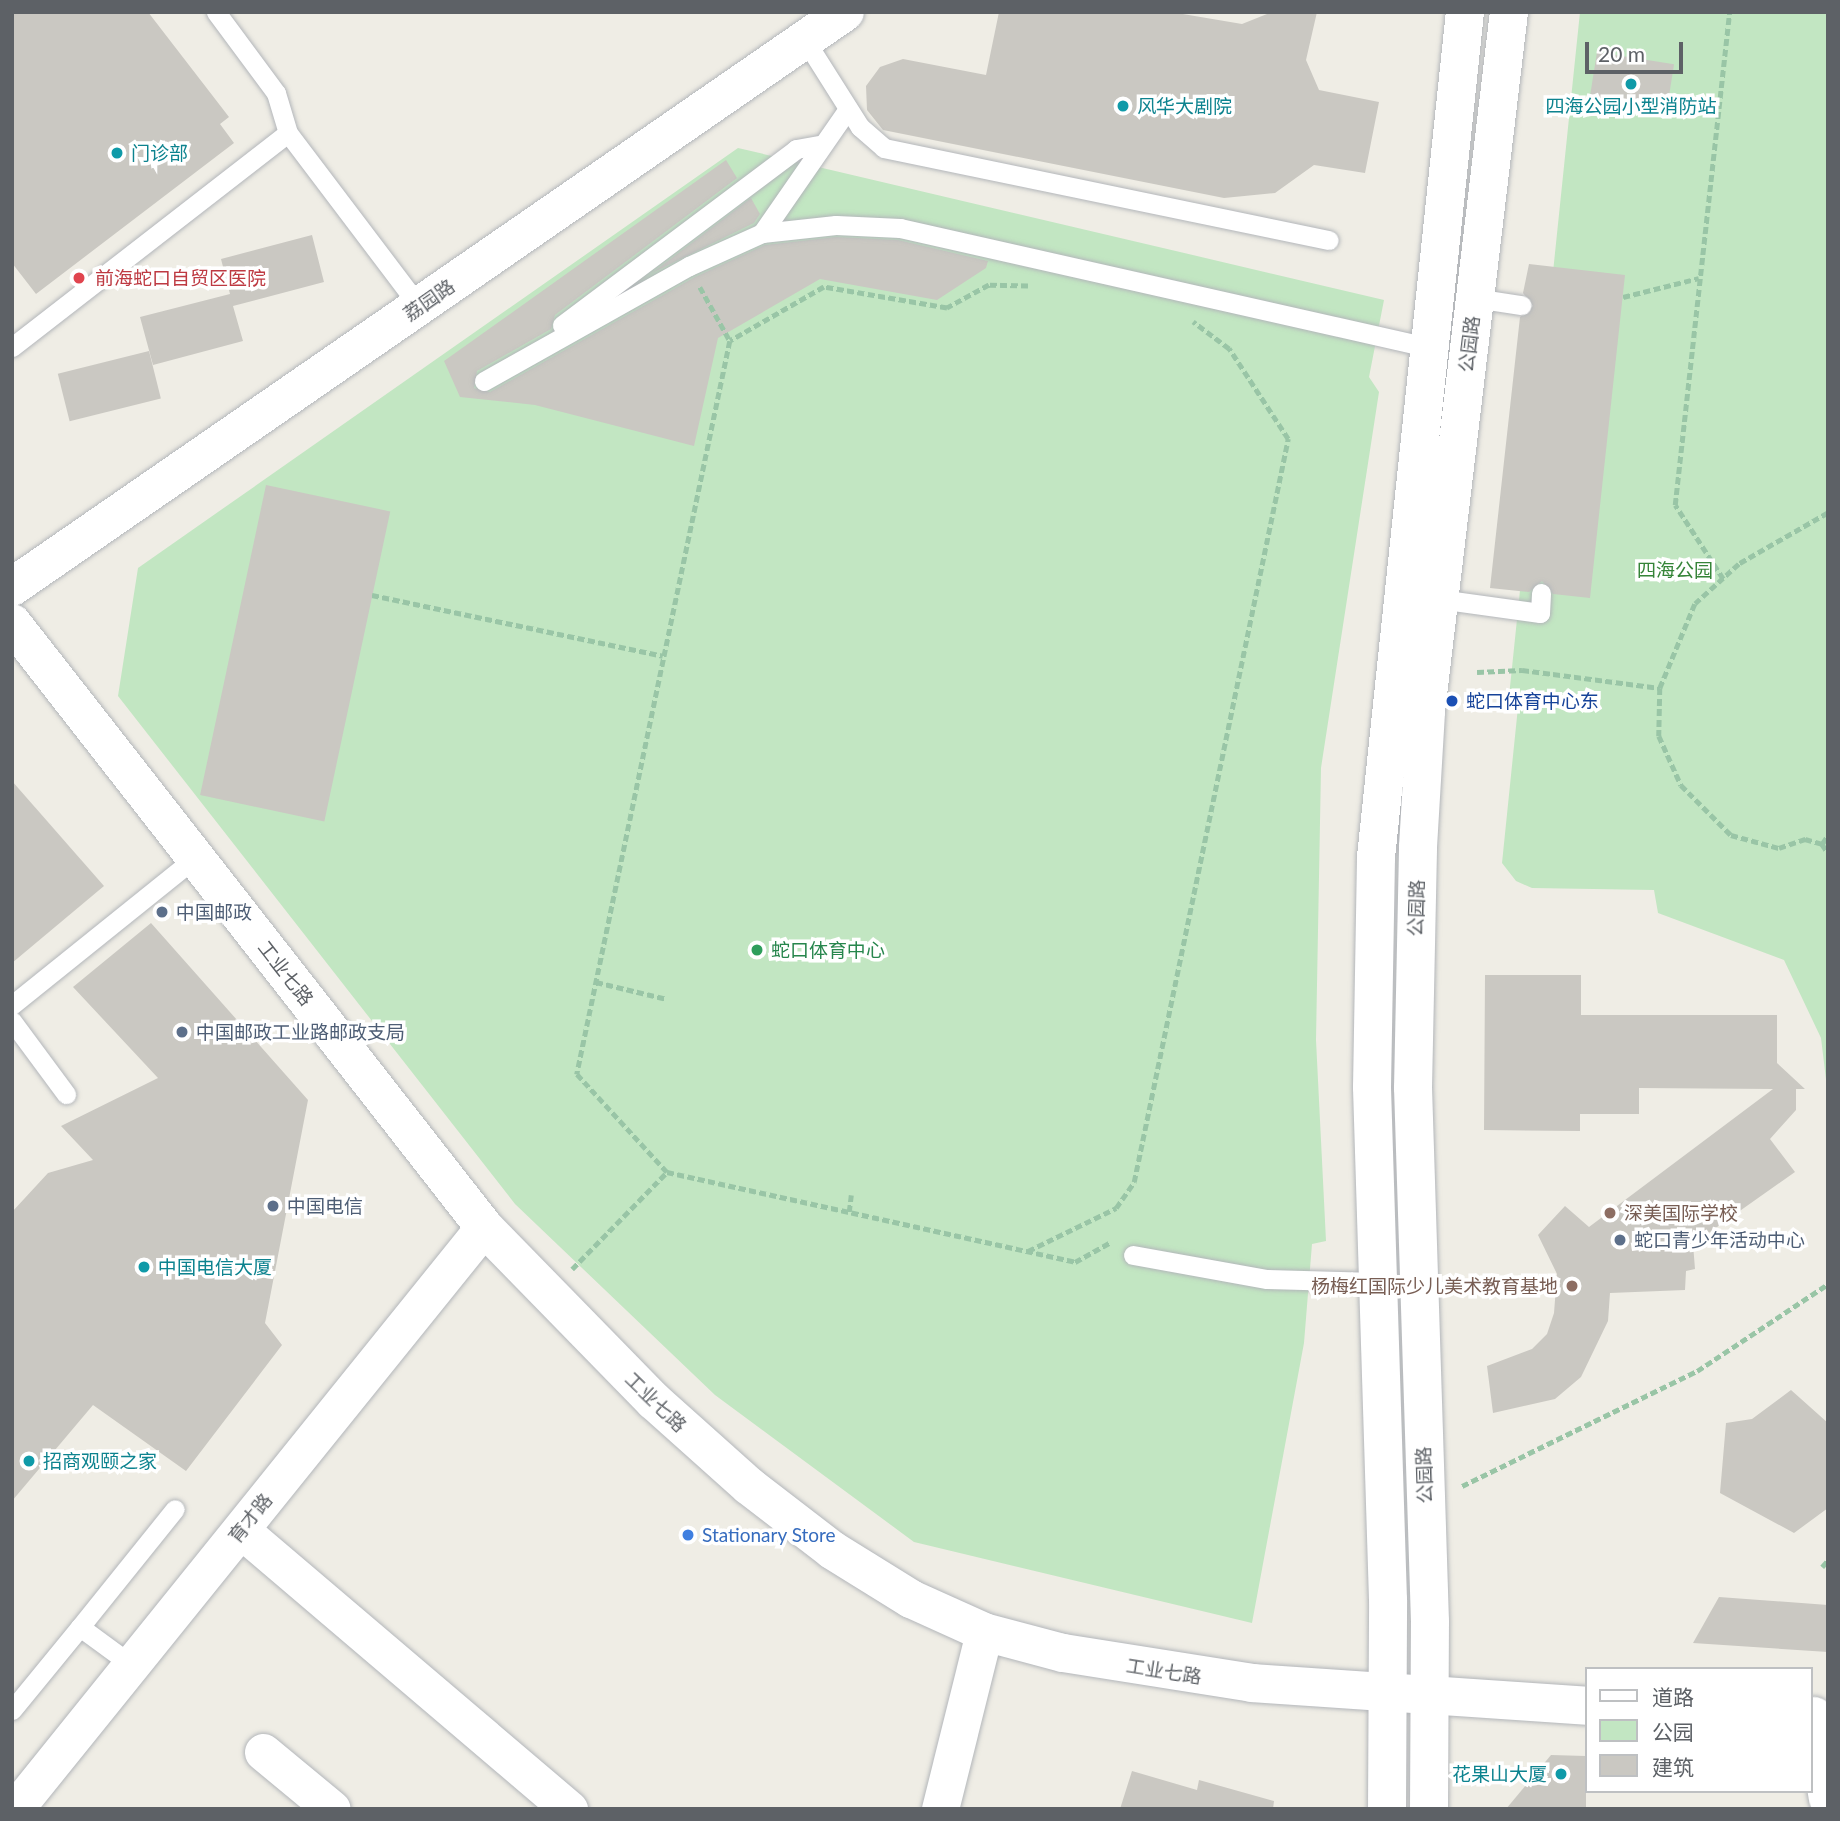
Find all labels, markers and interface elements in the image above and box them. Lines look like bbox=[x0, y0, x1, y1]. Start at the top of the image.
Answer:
scale bar bbox=[1588, 28, 1686, 72]
text: 20 m bbox=[1598, 41, 1645, 66]
marker: 四海公园小型消防站 bbox=[1623, 76, 1639, 92]
place label: 风华大剧院 bbox=[1137, 95, 1232, 117]
place label: 四海公园小型消防站 bbox=[1546, 95, 1716, 117]
marker: 风华大剧院 bbox=[1115, 98, 1131, 114]
place label: 门诊部 bbox=[131, 142, 188, 164]
marker: 门诊部 bbox=[109, 145, 125, 161]
place label: 前海蛇口自贸区医院 bbox=[95, 267, 266, 289]
marker: 前海蛇口自贸区医院 bbox=[69, 268, 89, 288]
street label: 荔园路 bbox=[399, 274, 459, 326]
street label: 公园路 bbox=[1454, 314, 1484, 374]
park label: 四海公园 bbox=[1637, 559, 1713, 581]
place label: 蛇口体育中心东 bbox=[1466, 690, 1599, 712]
marker: 蛇口体育中心东 bbox=[1444, 693, 1460, 709]
street label: 公园路 bbox=[1404, 879, 1428, 937]
place label: 中国邮政 bbox=[176, 901, 252, 923]
marker: 中国邮政 bbox=[154, 904, 170, 920]
street label: 工业七路 bbox=[254, 936, 318, 1010]
place label: 蛇口体育中心 bbox=[771, 939, 885, 961]
marker: 蛇口体育中心 bbox=[749, 942, 765, 958]
place label: 中国邮政工业路邮政支局 bbox=[196, 1021, 405, 1043]
marker: 中国邮政工业路邮政支局 bbox=[174, 1024, 190, 1040]
place label: 中国电信 bbox=[287, 1195, 363, 1217]
marker: 中国电信 bbox=[265, 1198, 281, 1214]
place label: 深美国际学校 bbox=[1624, 1202, 1738, 1224]
marker: 深美国际学校 bbox=[1602, 1205, 1618, 1221]
place label: 蛇口青少年活动中心 bbox=[1634, 1229, 1805, 1251]
marker: 蛇口青少年活动中心 bbox=[1612, 1232, 1628, 1248]
place label: 中国电信大厦 bbox=[158, 1256, 272, 1278]
marker: 中国电信大厦 bbox=[136, 1259, 152, 1275]
place label: 杨梅红国际少儿美术教育基地 bbox=[1311, 1275, 1558, 1297]
marker: 杨梅红国际少儿美术教育基地 bbox=[1564, 1278, 1580, 1294]
street label: 工业七路 bbox=[621, 1367, 691, 1437]
street label: 公园路 bbox=[1412, 1446, 1436, 1504]
place label: 招商观颐之家 bbox=[43, 1450, 157, 1472]
marker: 招商观颐之家 bbox=[21, 1453, 37, 1469]
street label: 育才路 bbox=[223, 1489, 277, 1547]
place label: Stationary Store bbox=[702, 1524, 836, 1546]
marker: Stationary Store bbox=[680, 1527, 696, 1543]
street label: 工业七路 bbox=[1125, 1654, 1203, 1688]
legend bbox=[1584, 1667, 1812, 1793]
text: 道路 bbox=[1652, 1684, 1694, 1709]
text: 公园 bbox=[1652, 1719, 1694, 1744]
text: 建筑 bbox=[1652, 1754, 1694, 1779]
place label: 花果山大厦 bbox=[1452, 1763, 1547, 1785]
marker: 花果山大厦 bbox=[1553, 1766, 1569, 1782]

